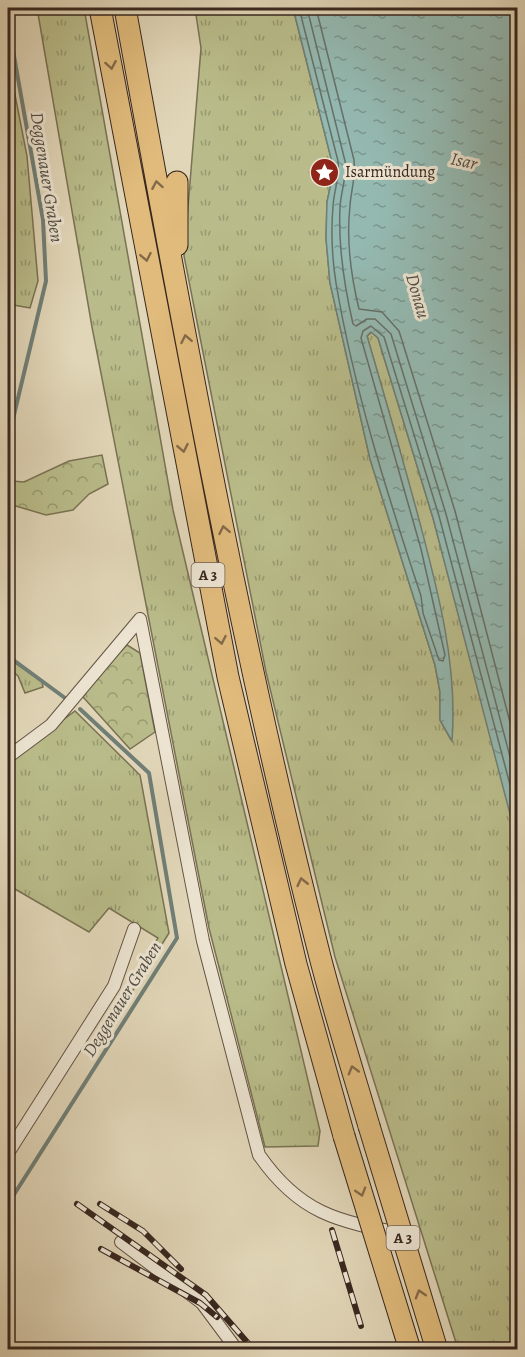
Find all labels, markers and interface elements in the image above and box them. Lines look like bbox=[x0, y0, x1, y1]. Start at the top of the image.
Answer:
one-way arrow bbox=[104, 60, 117, 70]
water label: Deggenauer Graben bbox=[25, 110, 69, 244]
water label: Isar bbox=[449, 147, 480, 176]
place icon: Isarmündung bbox=[308, 156, 340, 188]
place label: Isarmündung bbox=[345, 161, 435, 183]
one-way arrow bbox=[151, 180, 164, 190]
one-way arrow bbox=[139, 252, 152, 262]
water label: Donau bbox=[400, 271, 436, 321]
one-way arrow bbox=[180, 334, 193, 344]
one-way arrow bbox=[176, 443, 189, 453]
one-way arrow bbox=[218, 525, 231, 535]
road number: A 3 bbox=[192, 563, 224, 587]
one-way arrow bbox=[214, 634, 227, 644]
one-way arrow bbox=[296, 877, 309, 887]
water label: Deggenauer Graben bbox=[77, 937, 167, 1061]
one-way arrow bbox=[348, 1065, 360, 1076]
one-way arrow bbox=[354, 1186, 367, 1197]
road number: A 3 bbox=[386, 1226, 420, 1250]
one-way arrow bbox=[415, 1289, 427, 1299]

